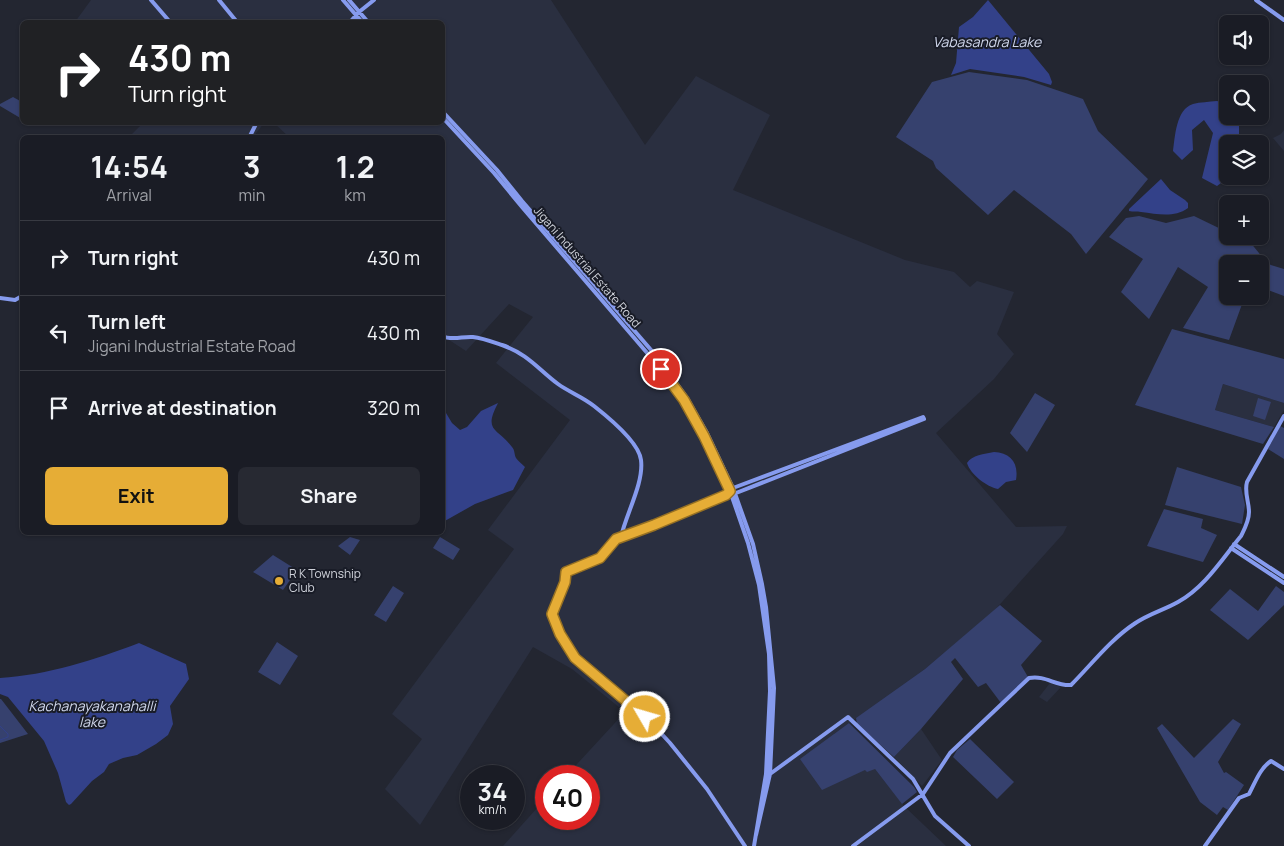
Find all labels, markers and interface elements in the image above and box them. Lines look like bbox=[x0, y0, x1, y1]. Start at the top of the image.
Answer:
map controls bbox=[1219, 15, 1269, 305]
button: sound bbox=[1219, 15, 1269, 65]
water label: Vabasandra Lake bbox=[933, 32, 1042, 51]
text: 430 m bbox=[128, 34, 231, 82]
icon: right bbox=[45, 40, 110, 105]
button: search bbox=[1219, 75, 1269, 125]
text: Turn right bbox=[128, 79, 226, 109]
button: layers bbox=[1219, 135, 1269, 185]
text: 14:54 bbox=[90, 146, 168, 187]
text: 3 bbox=[243, 146, 261, 187]
text: 1.2 bbox=[336, 146, 375, 187]
text: Arrival bbox=[106, 184, 152, 206]
text: min bbox=[238, 184, 265, 206]
text: km bbox=[344, 184, 366, 206]
button: + bbox=[1219, 195, 1269, 245]
street label: Jigani Industrial Estate Road bbox=[530, 202, 645, 331]
icon: right bbox=[45, 244, 73, 272]
text: Turn right bbox=[88, 245, 178, 271]
text: 430 m bbox=[367, 245, 420, 271]
button: − bbox=[1219, 255, 1269, 305]
text: Turn left bbox=[88, 309, 166, 335]
icon: left bbox=[45, 319, 73, 347]
text: 430 m bbox=[367, 320, 420, 346]
text: Jigani Industrial Estate Road bbox=[88, 335, 296, 357]
pin bbox=[640, 348, 682, 390]
icon: arrive bbox=[647, 355, 675, 383]
icon: arrive bbox=[45, 394, 73, 422]
text: Arrive at destination bbox=[88, 395, 277, 421]
text: 320 m bbox=[367, 395, 420, 421]
button: Exit bbox=[45, 467, 228, 525]
button: Share bbox=[238, 467, 420, 525]
place label: R K Township Club bbox=[289, 565, 361, 596]
marker: R K Township Club bbox=[273, 575, 285, 587]
position arrow bbox=[618, 690, 670, 742]
water label: Kachanayakanahalli lake bbox=[28, 696, 157, 731]
speed limit sign: 40 bbox=[535, 765, 600, 830]
text: 34 bbox=[478, 774, 507, 809]
text: km/h bbox=[479, 801, 506, 818]

